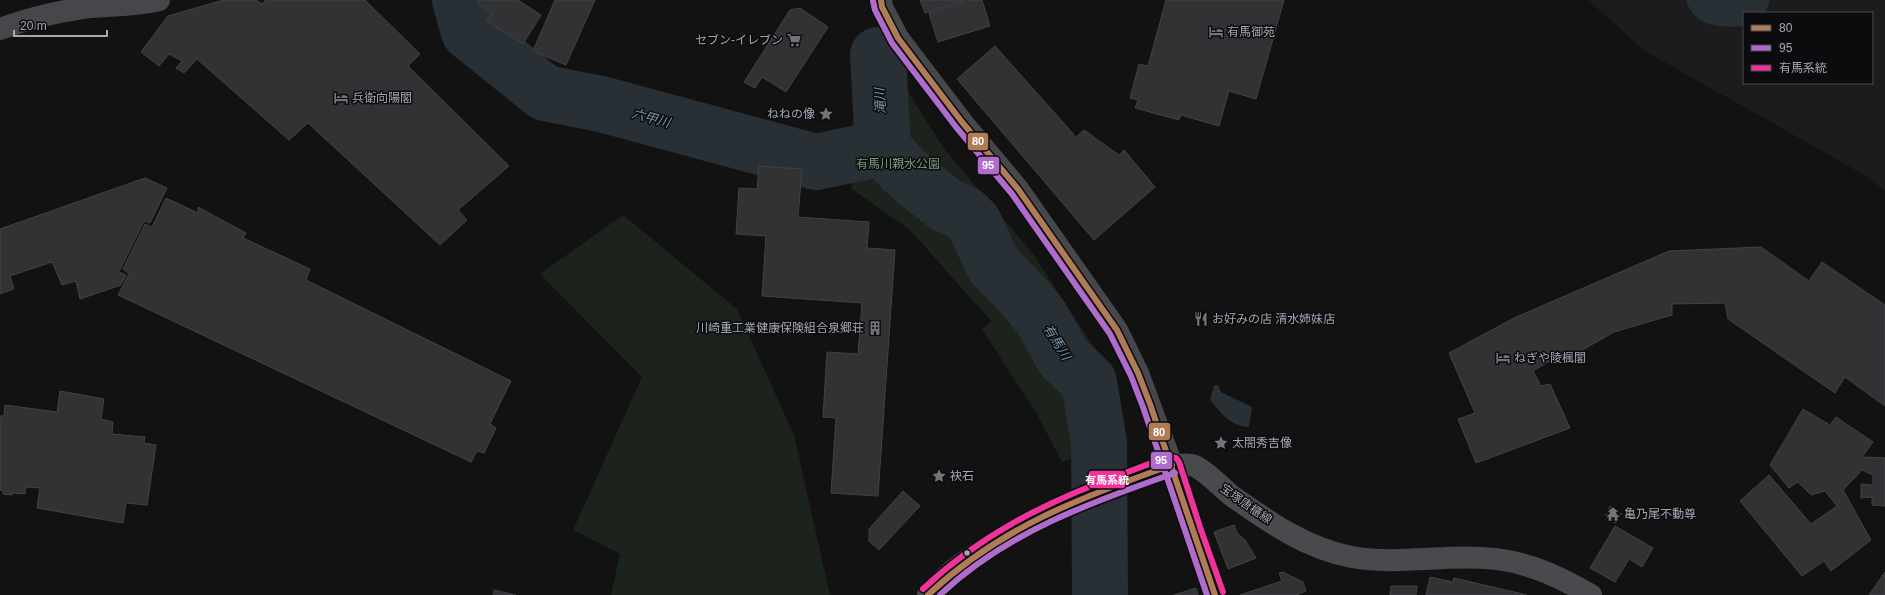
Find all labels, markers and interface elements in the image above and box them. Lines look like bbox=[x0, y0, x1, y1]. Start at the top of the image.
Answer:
scale bar bbox=[14, 12, 107, 38]
legend bbox=[1743, 12, 1873, 84]
text: 20 m bbox=[20, 19, 47, 33]
text: 80 bbox=[1779, 21, 1793, 35]
hotel icon: 有馬御苑 bbox=[1208, 24, 1224, 40]
place label: 有馬御苑 bbox=[1227, 25, 1275, 39]
supermarket icon: セブン-イレブン bbox=[786, 32, 802, 48]
place label: セブン-イレブン bbox=[695, 33, 783, 47]
text: 95 bbox=[1779, 41, 1793, 55]
text: 有馬系統 bbox=[1779, 61, 1827, 75]
water label: 滝川 bbox=[872, 86, 888, 114]
hotel icon: 兵衛向陽閣 bbox=[333, 90, 349, 106]
place label: 兵衛向陽閣 bbox=[352, 91, 412, 105]
water label: 六甲川 bbox=[630, 106, 674, 131]
place icon: ねねの像 bbox=[818, 106, 834, 122]
place label: ねねの像 bbox=[767, 107, 815, 121]
line badge: 80 bbox=[967, 132, 989, 151]
text: 80 bbox=[972, 135, 984, 147]
line badge: 95 bbox=[977, 156, 1000, 175]
park label: 有馬川親水公園 bbox=[856, 157, 940, 171]
text: 95 bbox=[982, 159, 994, 171]
restaurant icon: お好みの店 清水姉妹店 bbox=[1193, 311, 1209, 327]
place label: お好みの店 清水姉妹店 bbox=[1212, 312, 1335, 326]
building icon: 川崎重工業健康保険組合泉郷荘 bbox=[867, 320, 883, 336]
place label: 川崎重工業健康保険組合泉郷荘 bbox=[696, 321, 864, 335]
water label: 有馬川 bbox=[1040, 321, 1075, 364]
hotel icon: ねぎや陵楓閣 bbox=[1495, 350, 1511, 366]
place label: ねぎや陵楓閣 bbox=[1514, 351, 1586, 365]
line badge: 80 bbox=[1148, 422, 1171, 441]
text: 80 bbox=[1153, 426, 1165, 438]
place icon: 太閤秀吉像 bbox=[1213, 435, 1229, 451]
place label: 太閤秀吉像 bbox=[1232, 436, 1292, 450]
line badge: 95 bbox=[1150, 451, 1173, 470]
text: 95 bbox=[1155, 454, 1167, 466]
place icon: 袂石 bbox=[931, 468, 947, 484]
place label: 袂石 bbox=[950, 469, 974, 483]
line badge: 有馬系統 bbox=[1088, 470, 1126, 489]
text: 有馬系統 bbox=[1085, 474, 1129, 486]
street label: 宝塚唐櫃線 bbox=[1217, 481, 1275, 527]
temple icon: 亀乃尾不動尊 bbox=[1605, 506, 1621, 522]
place label: 亀乃尾不動尊 bbox=[1624, 507, 1696, 521]
unlabelled marker bbox=[962, 548, 972, 558]

